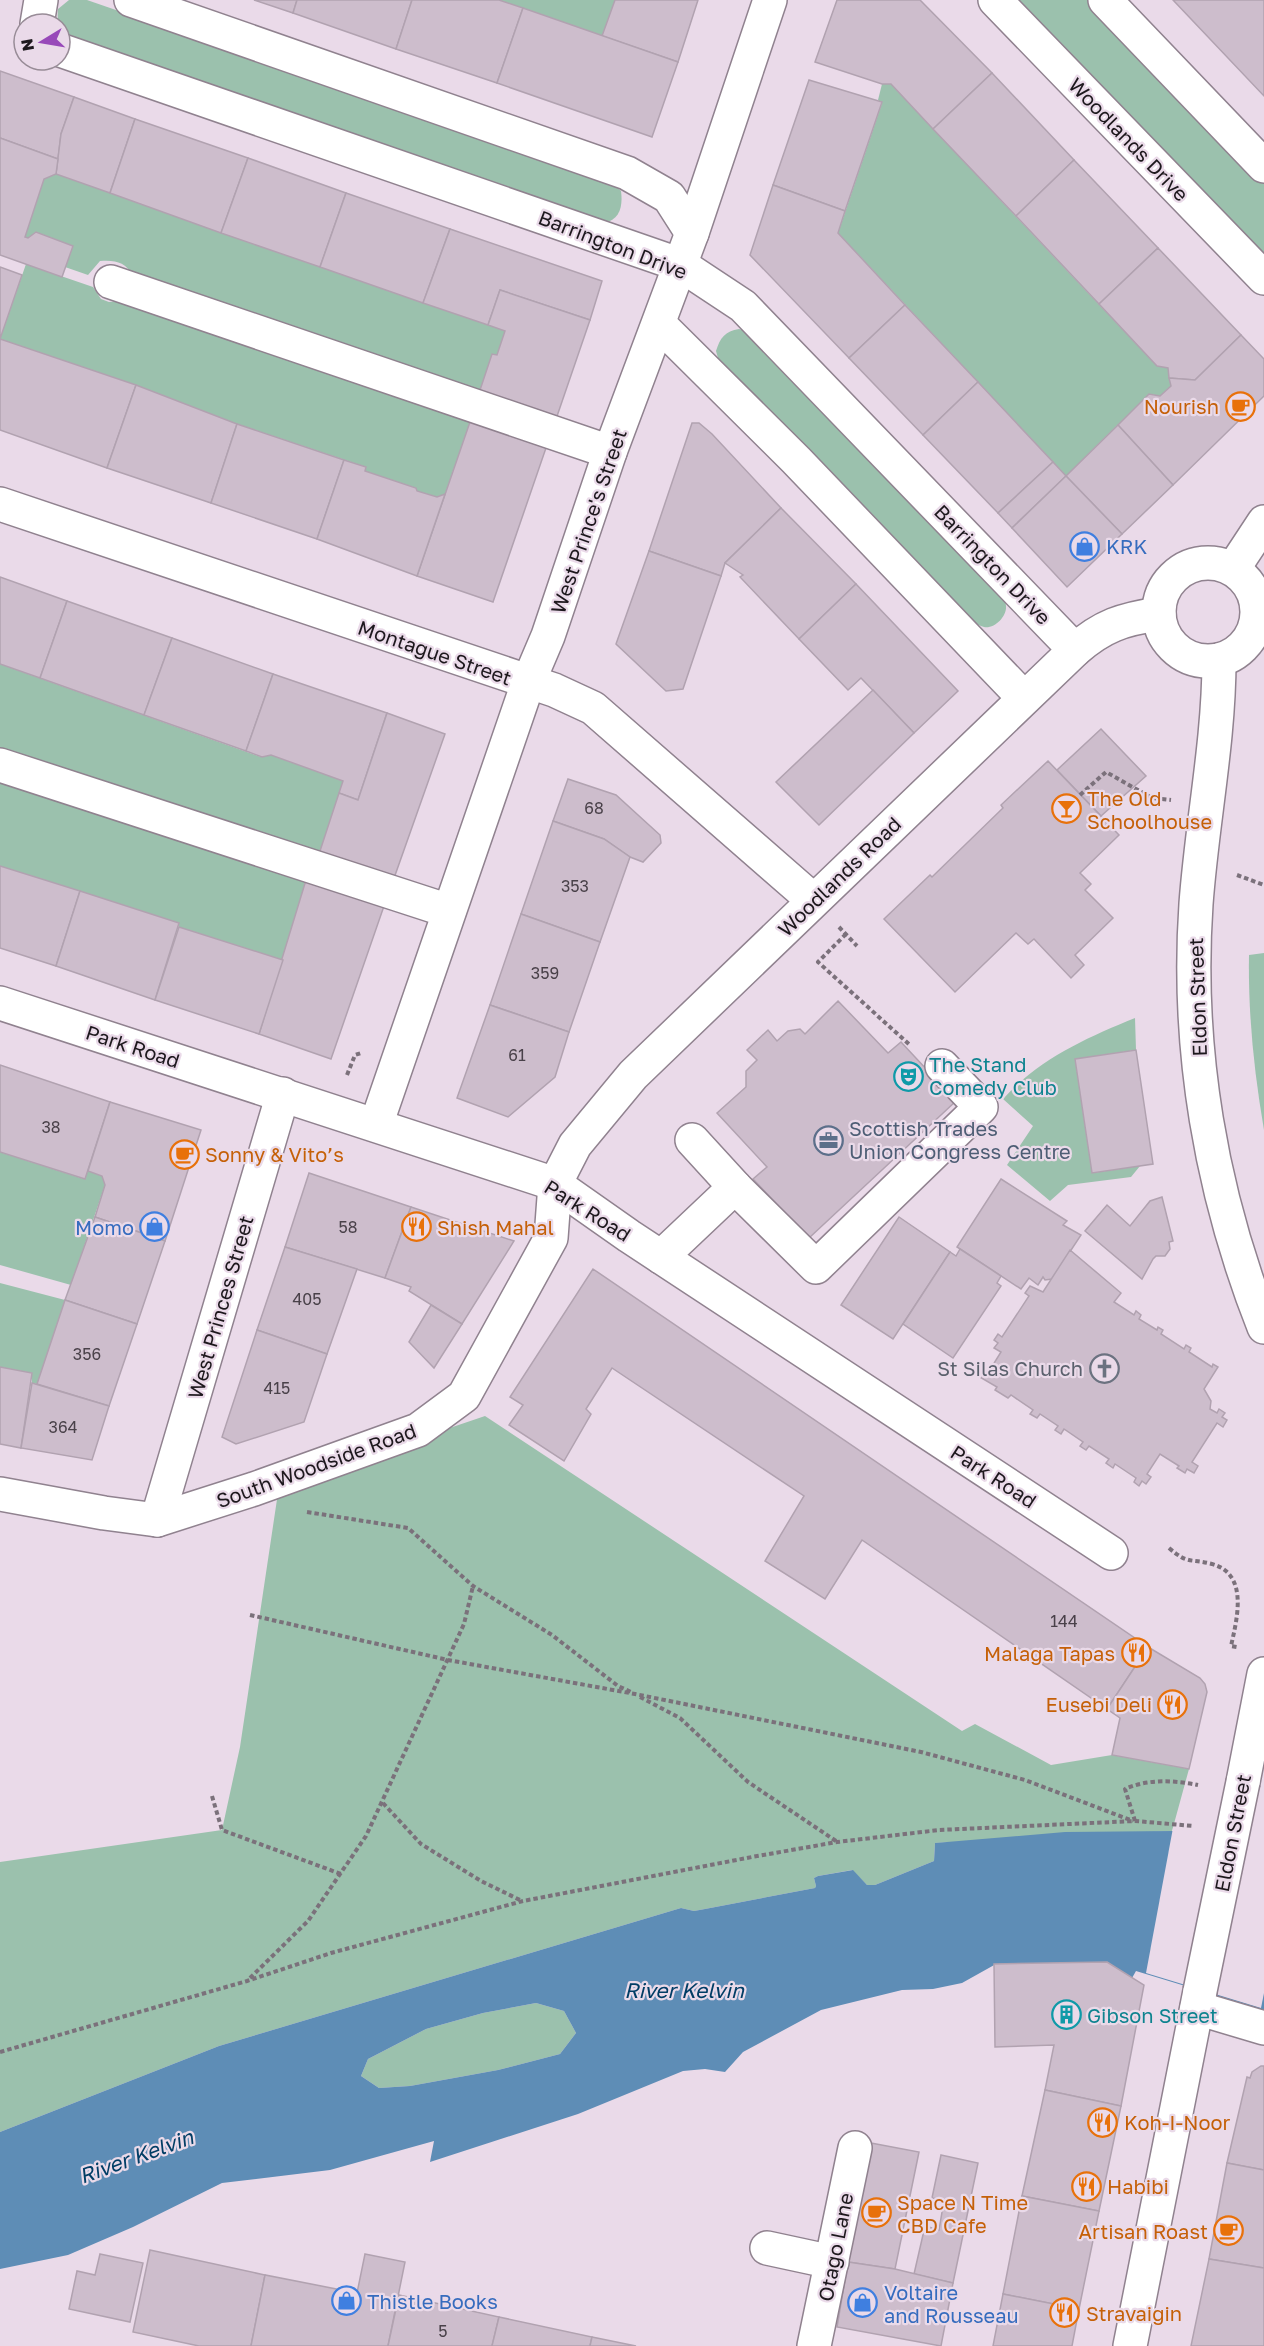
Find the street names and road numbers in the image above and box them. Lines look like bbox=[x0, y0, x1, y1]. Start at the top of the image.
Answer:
street label: Woodlands Drive bbox=[1064, 72, 1194, 206]
street label: Barrington Drive bbox=[535, 205, 691, 283]
street label: West Prince's Street bbox=[545, 426, 631, 616]
street label: Barrington Drive bbox=[930, 499, 1056, 629]
street label: Montague Street bbox=[355, 614, 515, 690]
street label: Woodlands Road bbox=[773, 811, 905, 941]
street label: Eldon Street bbox=[1183, 937, 1211, 1057]
street label: Park Road bbox=[83, 1020, 183, 1072]
street label: Park Road bbox=[540, 1174, 636, 1246]
street label: West Princes Street bbox=[182, 1213, 258, 1401]
street label: South Woodside Road bbox=[213, 1418, 419, 1512]
street label: Park Road bbox=[947, 1439, 1041, 1513]
street label: Eldon Street bbox=[1209, 1772, 1255, 1894]
street label: Otago Lane bbox=[813, 2191, 857, 2303]

